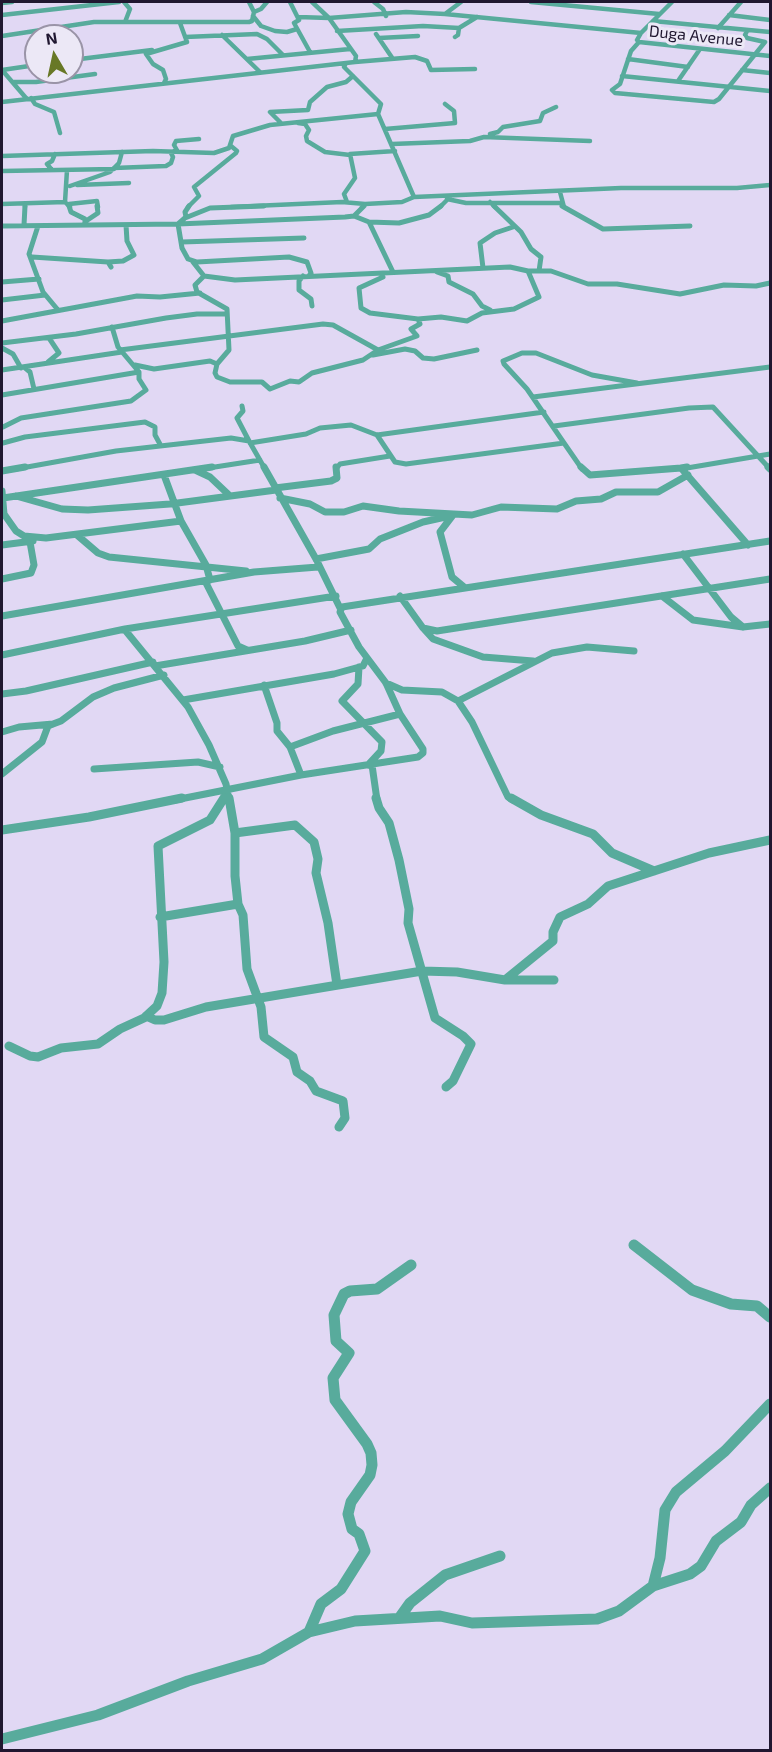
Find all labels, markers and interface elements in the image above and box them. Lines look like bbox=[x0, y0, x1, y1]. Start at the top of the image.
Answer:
street label: Duga Avenue bbox=[648, 22, 744, 50]
north arrow bbox=[24, 24, 84, 84]
text: N bbox=[44, 27, 59, 48]

